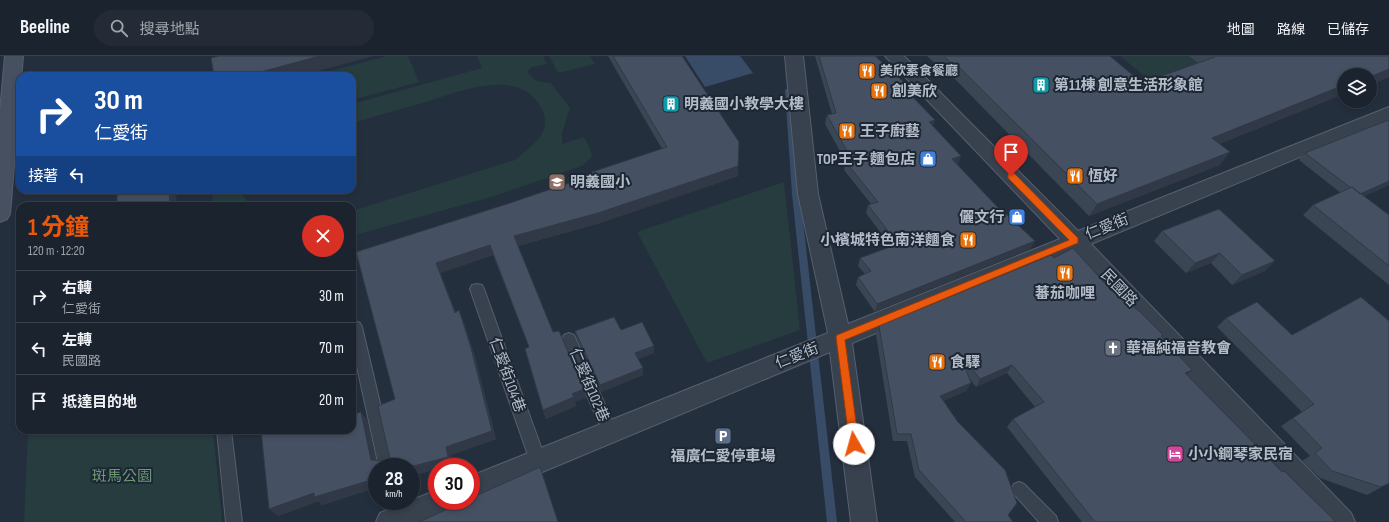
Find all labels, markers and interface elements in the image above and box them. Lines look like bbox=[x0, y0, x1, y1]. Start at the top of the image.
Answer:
search box bbox=[94, 10, 374, 46]
text: Beeline bbox=[20, 16, 70, 39]
icon: search bbox=[108, 17, 130, 39]
text: 搜尋地點 bbox=[140, 20, 200, 39]
text: 地圖 bbox=[1227, 21, 1255, 38]
text: 路線 bbox=[1277, 21, 1305, 38]
text: 已儲存 bbox=[1327, 21, 1369, 38]
restaurant icon: 美欣素食餐廳 bbox=[857, 61, 877, 81]
place label: 美欣素食餐廳 bbox=[880, 63, 958, 79]
map controls bbox=[1337, 68, 1377, 108]
button: layers bbox=[1337, 68, 1377, 108]
building icon: 第11棟 創意生活形象館 bbox=[1031, 75, 1051, 95]
place label: 第11棟 創意生活形象館 bbox=[1054, 76, 1203, 95]
restaurant icon: 創美欣 bbox=[869, 81, 889, 101]
place label: 創美欣 bbox=[892, 82, 937, 101]
text: 30 m bbox=[94, 84, 143, 117]
icon: right bbox=[28, 88, 80, 140]
building icon: 明義國小教學大樓 bbox=[661, 94, 681, 114]
place label: 明義國小教學大樓 bbox=[684, 95, 804, 114]
restaurant icon: 王子廚藝 bbox=[837, 121, 857, 141]
place label: 王子廚藝 bbox=[860, 122, 920, 141]
text: 仁愛街 bbox=[94, 123, 148, 144]
pin bbox=[994, 135, 1028, 176]
icon: arrive bbox=[1000, 141, 1022, 163]
shop icon: TOP王子 麵包店 bbox=[918, 149, 938, 169]
place label: TOP王子 麵包店 bbox=[817, 150, 915, 169]
icon: left bbox=[66, 164, 88, 186]
restaurant icon: 恆好 bbox=[1065, 166, 1085, 186]
text: 接著 bbox=[28, 167, 58, 186]
place label: 恆好 bbox=[1088, 167, 1118, 186]
school or university icon: 明義國小 bbox=[547, 172, 567, 192]
place label: 明義國小 bbox=[570, 173, 631, 192]
shop icon: 儷文行 bbox=[1007, 207, 1027, 227]
place label: 儷文行 bbox=[959, 208, 1004, 227]
street label: 仁愛街 bbox=[1083, 210, 1131, 244]
text: 1 分鐘 bbox=[28, 213, 89, 242]
button: close bbox=[302, 215, 344, 257]
restaurant icon: 小檳城特色南洋麵食 bbox=[958, 230, 978, 250]
place label: 小檳城特色南洋麵食 bbox=[820, 231, 955, 250]
text: 120 m · 12:20 bbox=[28, 243, 85, 259]
restaurant icon: 蕃茄咖哩 bbox=[1055, 263, 1075, 283]
street label: 民國路 bbox=[1097, 265, 1141, 311]
text: 右轉 bbox=[62, 279, 92, 298]
place label: 蕃茄咖哩 bbox=[1035, 284, 1095, 303]
icon: right bbox=[28, 286, 50, 308]
text: 30 m bbox=[319, 287, 344, 306]
text: 仁愛街 bbox=[62, 301, 101, 317]
text: 左轉 bbox=[62, 331, 92, 350]
street label: 仁愛街104巷 bbox=[485, 335, 529, 415]
icon: left bbox=[28, 338, 50, 360]
church icon: 華福純福音教會 bbox=[1103, 338, 1123, 358]
text: 70 m bbox=[319, 339, 344, 358]
street label: 仁愛街 bbox=[773, 339, 821, 373]
place label: 華福純福音教會 bbox=[1126, 339, 1231, 358]
street label: 仁愛街102巷 bbox=[565, 345, 613, 425]
restaurant icon: 食驛 bbox=[927, 352, 947, 372]
text: 民國路 bbox=[62, 353, 101, 369]
place label: 食驛 bbox=[950, 353, 980, 372]
icon: arrive bbox=[28, 390, 50, 412]
text: 20 m bbox=[319, 391, 344, 410]
text: 抵達目的地 bbox=[62, 393, 137, 412]
position arrow bbox=[833, 423, 875, 465]
parking icon: 福廣仁愛停車場 bbox=[713, 426, 733, 446]
hotel icon: 小小鋼琴家民宿 bbox=[1165, 444, 1185, 464]
place label: 小小鋼琴家民宿 bbox=[1188, 445, 1293, 464]
place label: 福廣仁愛停車場 bbox=[670, 447, 776, 466]
speed limit sign: 30 bbox=[428, 458, 480, 510]
park label: 斑馬公園 bbox=[92, 467, 152, 486]
text: 28 bbox=[385, 467, 403, 491]
text: km/h bbox=[385, 488, 403, 500]

